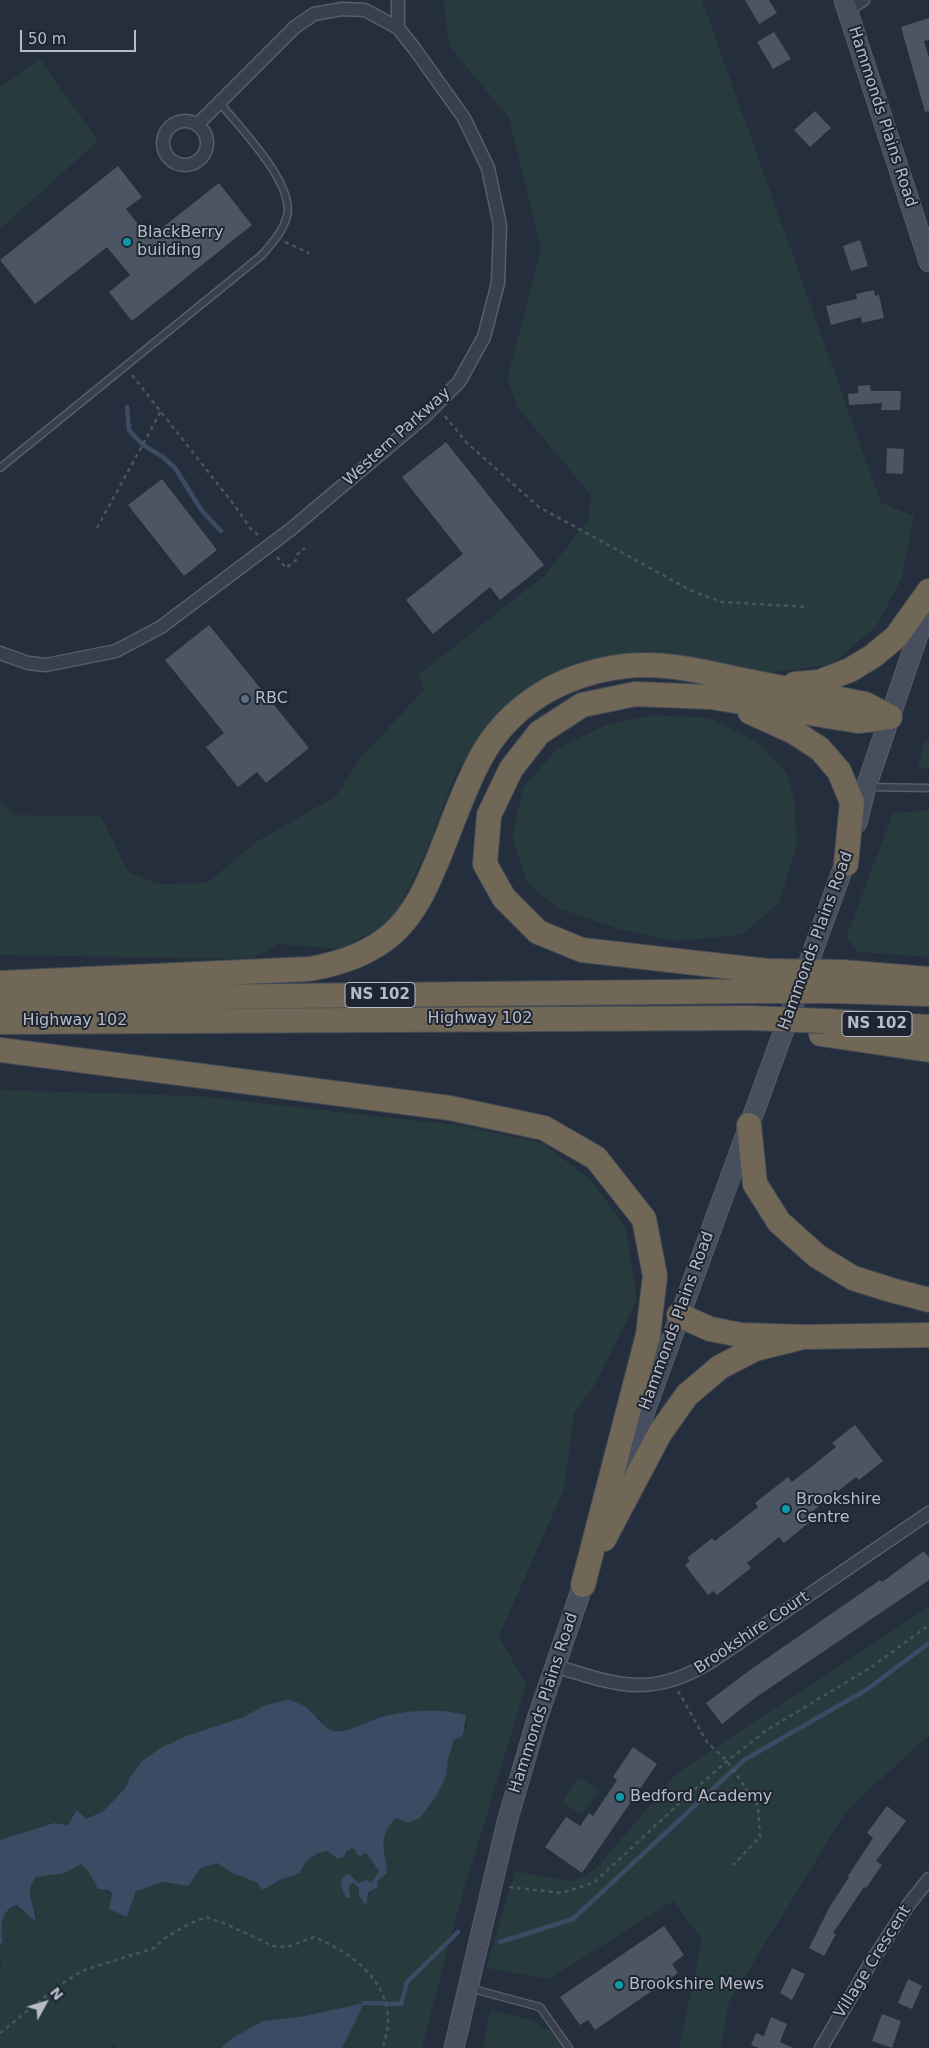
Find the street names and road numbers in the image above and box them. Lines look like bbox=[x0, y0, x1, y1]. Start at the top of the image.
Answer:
street label: Hammonds Plains Road bbox=[844, 24, 920, 210]
street label: Western Parkway bbox=[339, 384, 455, 490]
street label: Hammonds Plains Road bbox=[775, 849, 857, 1033]
road number: NS 102 bbox=[345, 982, 415, 1008]
street label: Highway 102 bbox=[428, 1009, 532, 1029]
street label: Highway 102 bbox=[23, 1011, 127, 1031]
road number: NS 102 bbox=[842, 1012, 912, 1036]
street label: Hammonds Plains Road bbox=[636, 1229, 718, 1413]
street label: Brookshire Court bbox=[691, 1588, 813, 1678]
street label: Hammonds Plains Road bbox=[506, 1610, 582, 1796]
street label: Village Crescent bbox=[831, 1902, 915, 2022]

